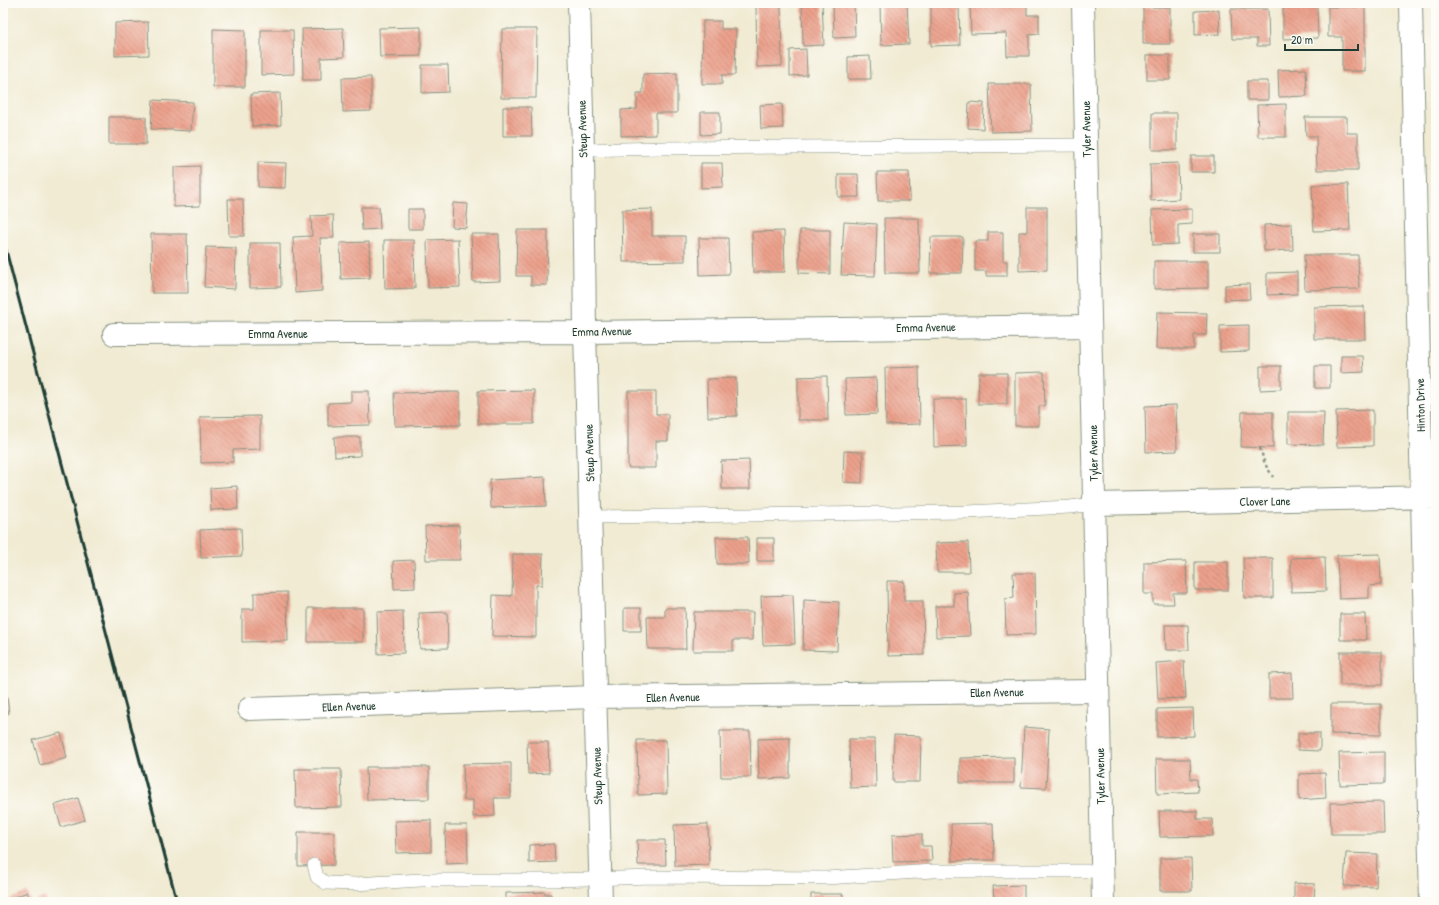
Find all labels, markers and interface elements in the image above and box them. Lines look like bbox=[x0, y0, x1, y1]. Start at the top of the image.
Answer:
scale bar bbox=[1285, 26, 1358, 52]
text: 20 m bbox=[1291, 31, 1313, 48]
street label: Steup Avenue bbox=[572, 100, 591, 158]
street label: Tyler Avenue bbox=[1077, 100, 1095, 157]
street label: Emma Avenue bbox=[896, 318, 956, 336]
street label: Emma Avenue bbox=[572, 322, 632, 340]
street label: Emma Avenue bbox=[248, 325, 308, 342]
street label: Hinton Drive bbox=[1411, 378, 1429, 432]
street label: Steup Avenue bbox=[579, 424, 598, 482]
street label: Tyler Avenue bbox=[1084, 424, 1102, 481]
street label: Clover Lane bbox=[1239, 492, 1291, 510]
street label: Ellen Avenue bbox=[970, 683, 1024, 701]
street label: Ellen Avenue bbox=[646, 688, 700, 706]
street label: Ellen Avenue bbox=[322, 697, 376, 715]
street label: Steup Avenue bbox=[587, 747, 606, 805]
street label: Tyler Avenue bbox=[1091, 747, 1109, 804]

